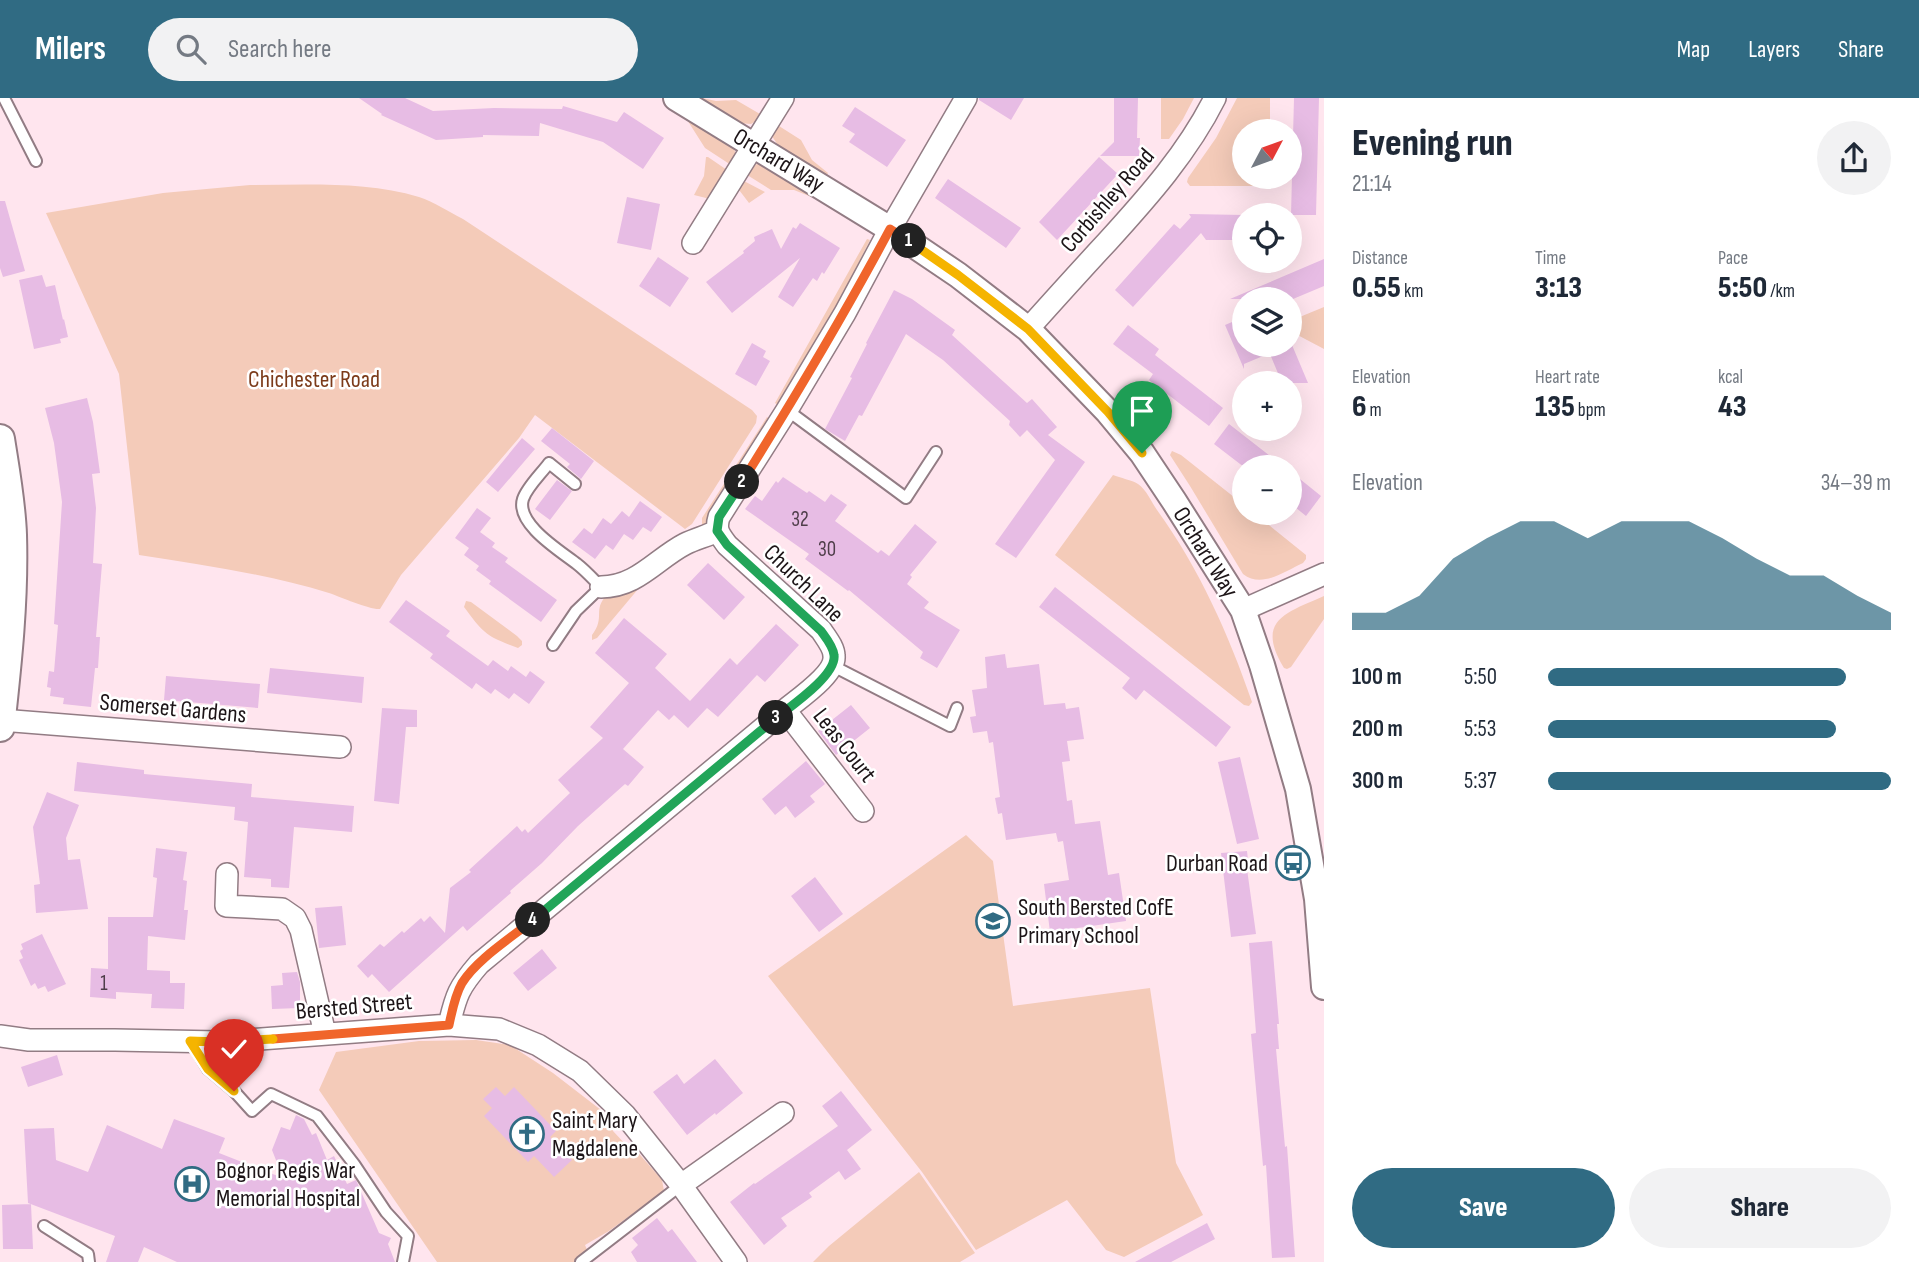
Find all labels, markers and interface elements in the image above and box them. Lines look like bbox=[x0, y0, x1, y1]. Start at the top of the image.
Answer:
search box bbox=[148, 18, 638, 81]
text: Milers bbox=[35, 29, 106, 69]
icon: search bbox=[172, 30, 210, 68]
text: Search here bbox=[228, 34, 331, 65]
text: Map bbox=[1677, 35, 1710, 64]
text: Layers bbox=[1748, 35, 1800, 64]
text: Share bbox=[1838, 35, 1884, 64]
north arrow bbox=[1232, 119, 1302, 189]
map controls bbox=[1232, 119, 1302, 525]
text: Evening run bbox=[1352, 121, 1513, 166]
button: share bbox=[1817, 121, 1891, 195]
street label: Orchard Way bbox=[728, 122, 830, 199]
street label: Corbishley Road bbox=[1054, 142, 1161, 258]
text: 21:14 bbox=[1352, 170, 1392, 198]
button: locate bbox=[1232, 203, 1302, 273]
pin: 1 bbox=[892, 223, 926, 258]
text: 1 bbox=[905, 229, 912, 252]
text: Distance bbox=[1352, 247, 1408, 270]
text: Time bbox=[1535, 247, 1566, 270]
text: Pace bbox=[1718, 247, 1748, 270]
text: 0.55 bbox=[1352, 270, 1401, 306]
text: 3:13 bbox=[1535, 270, 1582, 306]
text: 5:50 bbox=[1718, 270, 1767, 306]
text: km bbox=[1401, 280, 1423, 303]
text: /km bbox=[1767, 280, 1795, 303]
button: layers bbox=[1232, 287, 1302, 357]
park label: Chichester Road bbox=[248, 365, 380, 394]
text: Elevation bbox=[1352, 366, 1411, 389]
text: Heart rate bbox=[1535, 366, 1600, 389]
text: kcal bbox=[1718, 366, 1743, 389]
button: + bbox=[1232, 371, 1302, 441]
pin bbox=[1112, 381, 1172, 453]
text: 6 bbox=[1352, 389, 1367, 425]
text: 135 bbox=[1535, 389, 1575, 425]
text: 43 bbox=[1718, 389, 1746, 425]
icon: arrive bbox=[1123, 392, 1161, 430]
text: m bbox=[1367, 399, 1382, 422]
text: bpm bbox=[1575, 399, 1606, 422]
button: − bbox=[1232, 455, 1302, 525]
pin: 2 bbox=[724, 464, 760, 500]
text: Elevation bbox=[1352, 469, 1423, 497]
text: 34–39 m bbox=[1821, 469, 1891, 497]
text: 2 bbox=[737, 470, 746, 493]
street label: Orchard Way bbox=[1166, 502, 1245, 603]
house number: 32 bbox=[791, 507, 809, 532]
house number: 30 bbox=[818, 537, 836, 562]
street label: Church Lane bbox=[758, 538, 850, 629]
text: 100 m bbox=[1352, 663, 1402, 691]
text: 5:50 bbox=[1464, 663, 1497, 691]
street label: Somerset Gardens bbox=[98, 688, 248, 729]
pin: 3 bbox=[758, 700, 794, 736]
street label: Leas Court bbox=[807, 703, 882, 788]
text: 3 bbox=[771, 706, 780, 729]
text: 200 m bbox=[1352, 715, 1403, 743]
text: 5:53 bbox=[1464, 715, 1496, 743]
text: 300 m bbox=[1352, 767, 1403, 795]
text: 5:37 bbox=[1464, 767, 1496, 795]
bus stop icon: Durban Road bbox=[1274, 844, 1312, 882]
place label: Durban Road bbox=[1166, 849, 1268, 878]
place label: South Bersted CofE Primary School bbox=[1018, 893, 1174, 950]
pin: 4 bbox=[516, 902, 550, 938]
school or university icon: South Bersted CofE Primary School bbox=[974, 902, 1012, 940]
text: 4 bbox=[528, 908, 537, 931]
house number: 1 bbox=[100, 971, 108, 996]
street label: Bersted Street bbox=[295, 987, 413, 1026]
pin bbox=[204, 1019, 264, 1091]
icon: check bbox=[215, 1030, 253, 1068]
place label: Saint Mary Magdalene bbox=[552, 1106, 638, 1163]
church icon: Saint Mary Magdalene bbox=[508, 1115, 546, 1153]
place label: Bognor Regis War Memorial Hospital bbox=[216, 1156, 360, 1213]
hospital icon: Bognor Regis War Memorial Hospital bbox=[173, 1165, 211, 1203]
button: Save bbox=[1352, 1168, 1615, 1248]
button: Share bbox=[1629, 1168, 1891, 1248]

